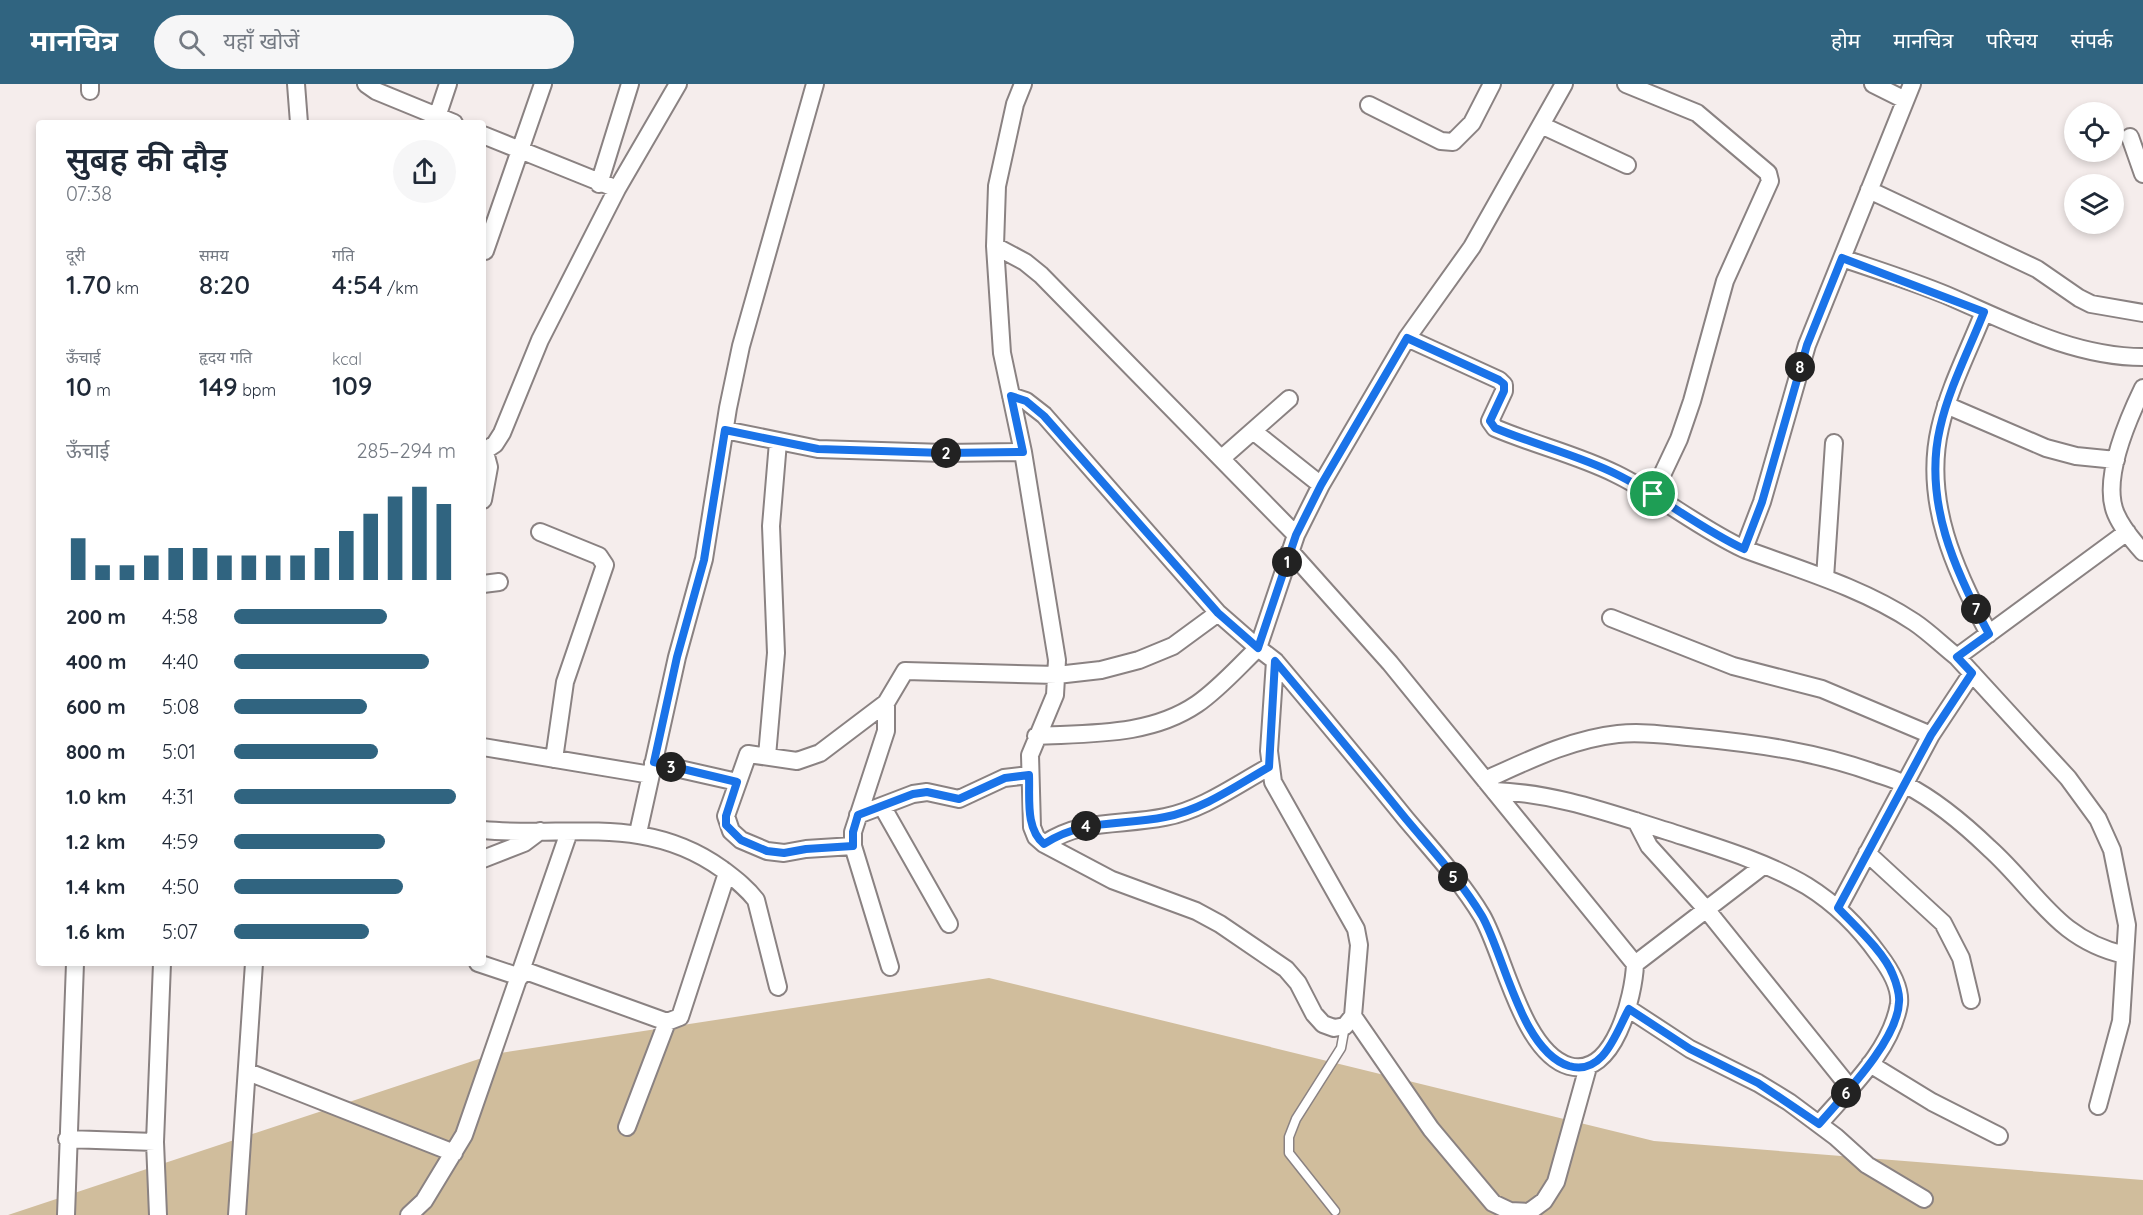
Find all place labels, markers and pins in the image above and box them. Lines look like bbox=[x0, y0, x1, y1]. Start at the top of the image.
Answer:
pin: 8 bbox=[1785, 352, 1815, 382]
pin: 2 bbox=[931, 438, 961, 468]
pin bbox=[1627, 468, 1678, 519]
pin: 1 bbox=[1272, 547, 1302, 577]
pin: 7 bbox=[1961, 594, 1991, 624]
pin: 3 bbox=[656, 752, 686, 782]
pin: 4 bbox=[1071, 811, 1101, 841]
pin: 5 bbox=[1438, 862, 1468, 892]
pin: 6 bbox=[1831, 1078, 1861, 1108]

